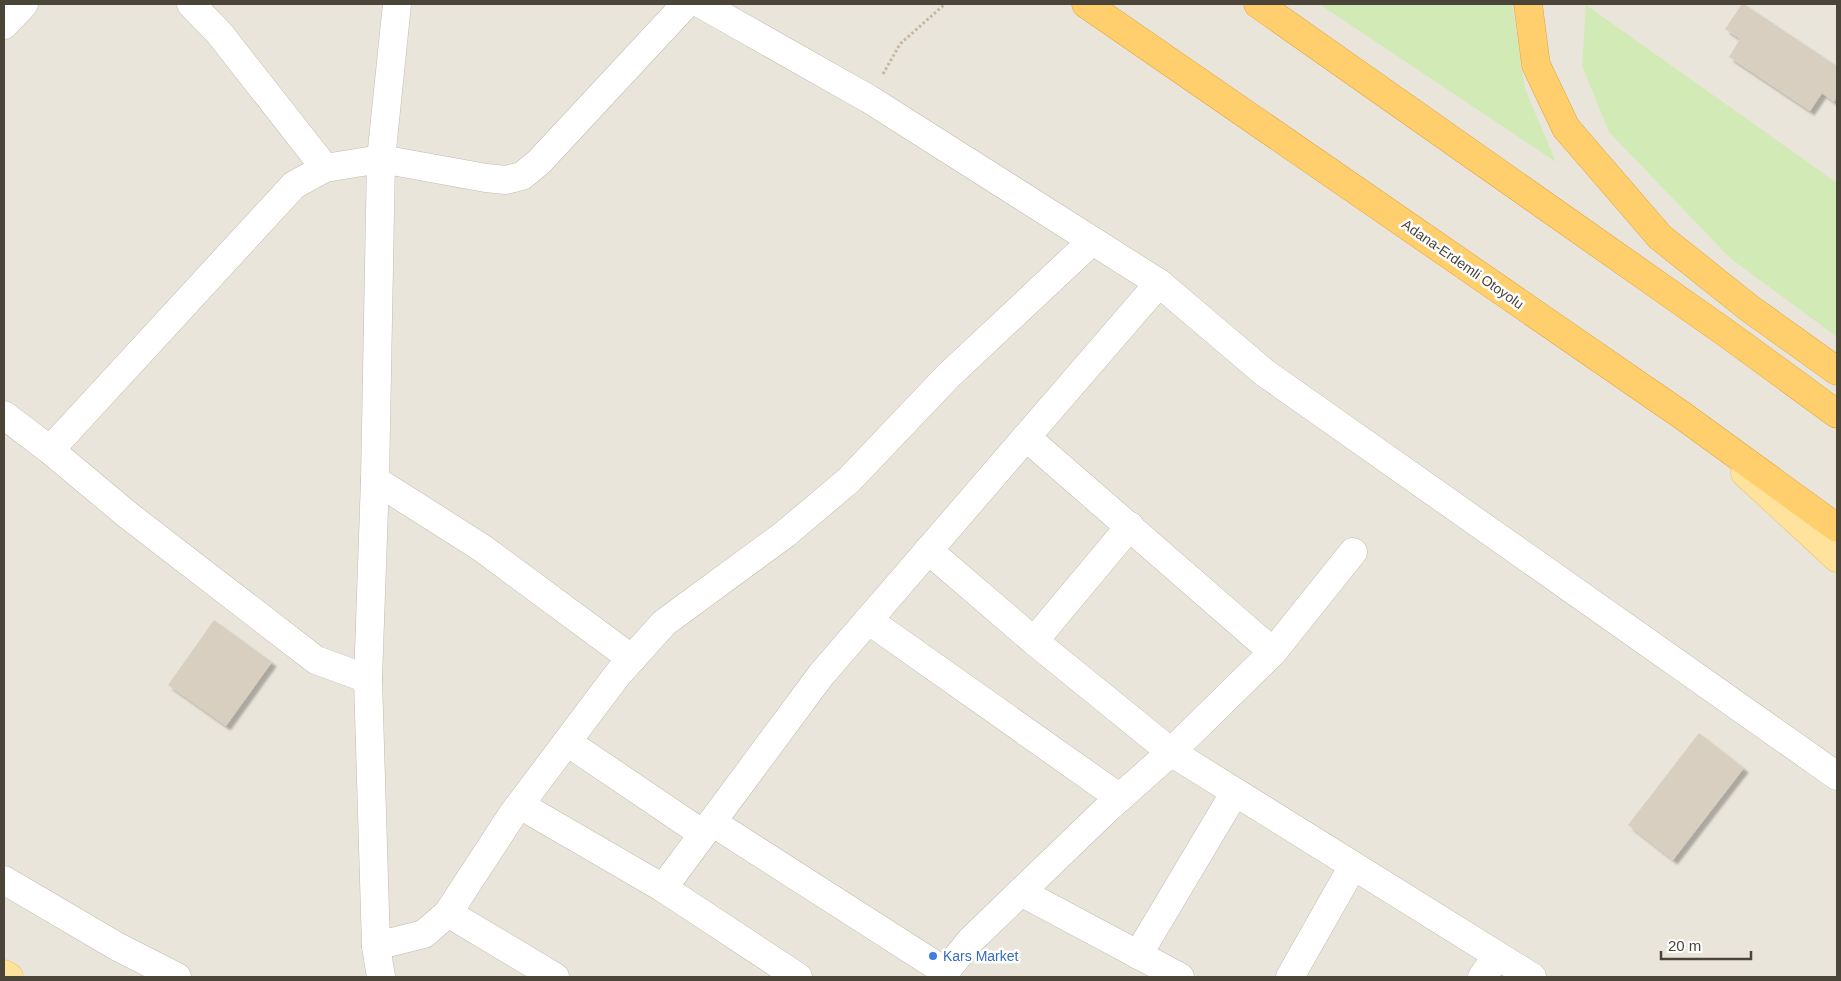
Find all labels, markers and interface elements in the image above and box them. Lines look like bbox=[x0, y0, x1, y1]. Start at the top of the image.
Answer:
street label: Adana-Erdemli Otoyolu bbox=[1399, 216, 1527, 312]
scale bar bbox=[1661, 928, 1751, 960]
text: 20 m bbox=[1668, 937, 1701, 954]
place label: Kars Market bbox=[943, 948, 1019, 964]
marker: Kars Market bbox=[927, 950, 939, 962]

